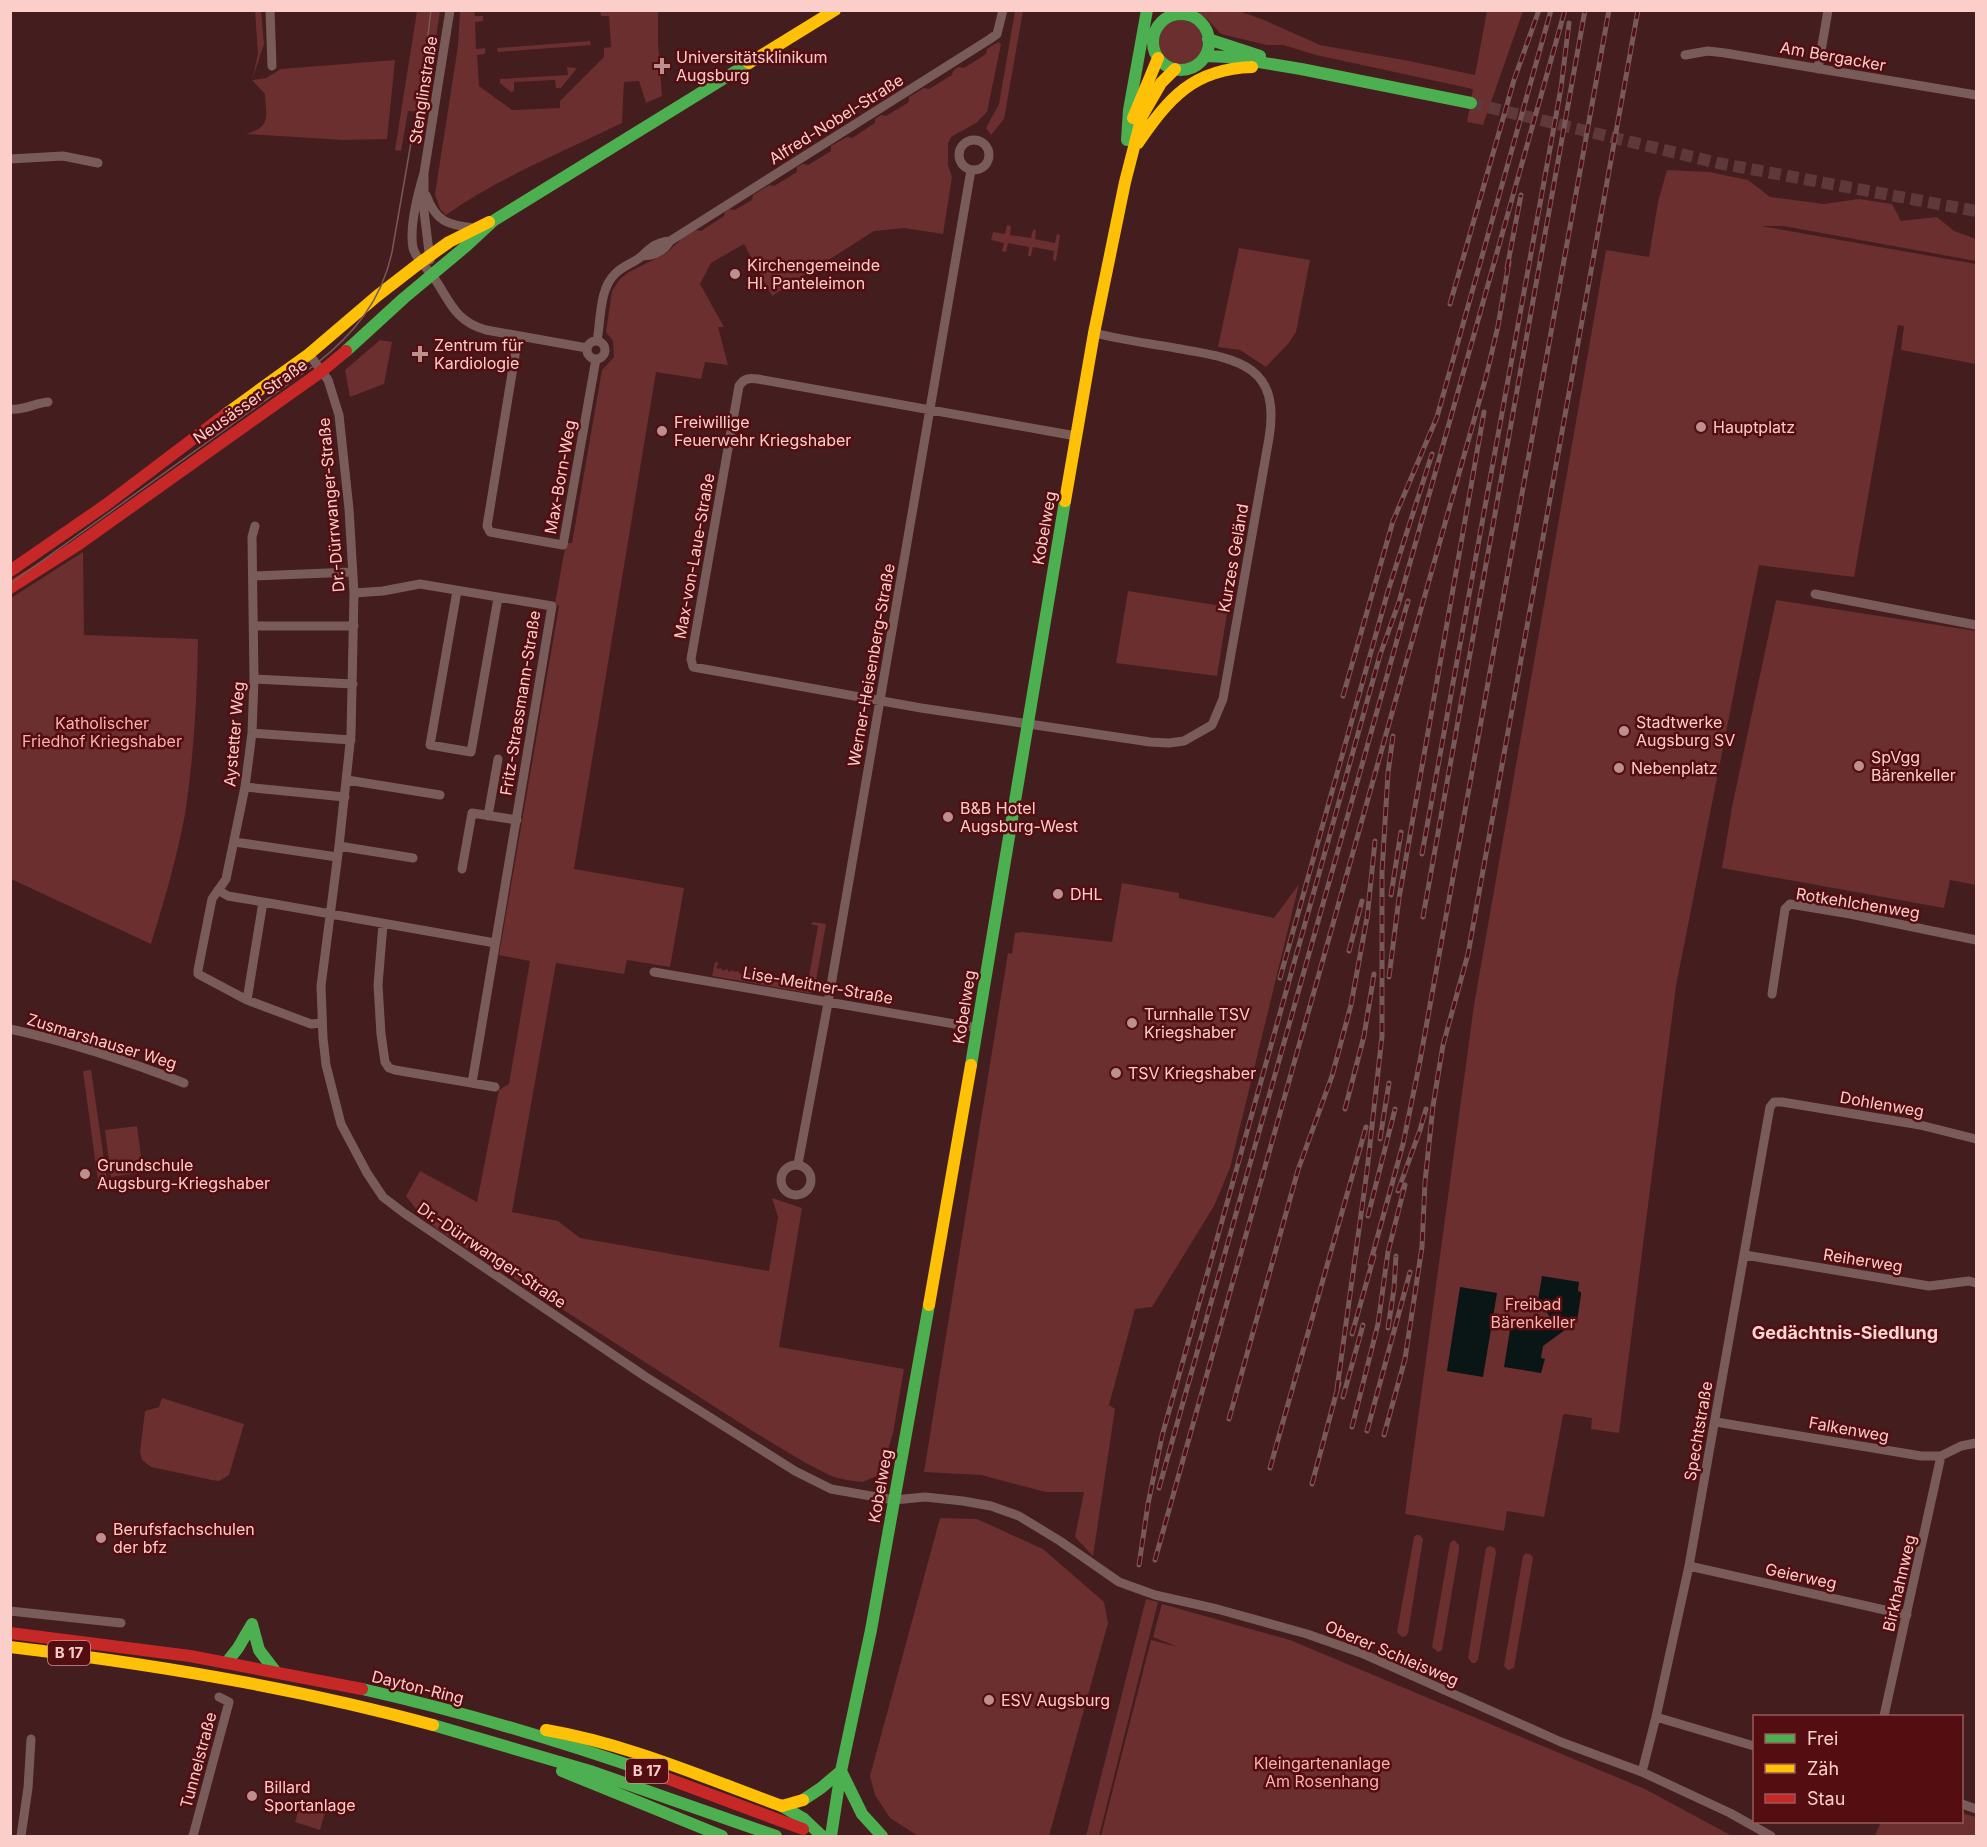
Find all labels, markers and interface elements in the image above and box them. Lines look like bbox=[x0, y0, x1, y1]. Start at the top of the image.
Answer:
street label: Stenglinstraße bbox=[405, 35, 441, 145]
street label: Am Bergacker bbox=[1779, 37, 1887, 75]
place label: Universitätsklinikum Augsburg bbox=[676, 47, 828, 85]
marker: Universitätsklinikum Augsburg bbox=[653, 57, 671, 75]
street label: Alfred-Nobel-Straße bbox=[765, 70, 907, 168]
place label: Kirchengemeinde Hl. Panteleimon bbox=[747, 255, 880, 293]
marker: Kirchengemeinde Hl. Panteleimon bbox=[728, 267, 742, 281]
place label: Zentrum für Kardiologie bbox=[434, 335, 523, 373]
marker: Zentrum für Kardiologie bbox=[411, 345, 429, 363]
street label: Neusässer Straße bbox=[189, 354, 311, 448]
place label: Freiwillige Feuerwehr Kriegshaber bbox=[674, 412, 851, 450]
street label: Dr.-Dürrwanger-Straße bbox=[313, 417, 349, 593]
place label: Hauptplatz bbox=[1713, 417, 1795, 437]
street label: Max-Born-Weg bbox=[540, 418, 580, 536]
marker: Hauptplatz bbox=[1694, 420, 1708, 434]
marker: Freiwillige Feuerwehr Kriegshaber bbox=[655, 424, 669, 438]
street label: Max-von-Laue-Straße bbox=[670, 471, 718, 641]
street label: Kobelweg bbox=[1028, 490, 1060, 566]
street label: Kurzes Geländ bbox=[1214, 502, 1252, 614]
street label: Werner-Heisenberg-Straße bbox=[843, 562, 899, 768]
street label: Fritz-Strassmann-Straße bbox=[496, 609, 544, 797]
street label: Aystetter Weg bbox=[219, 680, 249, 788]
place label: Stadtwerke Augsburg SV bbox=[1636, 712, 1735, 750]
park label: Katholischer Friedhof Kriegshaber bbox=[22, 713, 182, 751]
marker: Stadtwerke Augsburg SV bbox=[1617, 724, 1631, 738]
place label: SpVgg Bärenkeller bbox=[1871, 747, 1956, 785]
place label: Nebenplatz bbox=[1631, 758, 1718, 778]
marker: SpVgg Bärenkeller bbox=[1852, 759, 1866, 773]
marker: Nebenplatz bbox=[1612, 761, 1626, 775]
place label: B&B Hotel Augsburg-West bbox=[960, 798, 1078, 836]
marker: B&B Hotel Augsburg-West bbox=[941, 810, 955, 824]
street label: Rotkehlchenweg bbox=[1795, 883, 1921, 923]
place label: DHL bbox=[1070, 884, 1102, 904]
marker: DHL bbox=[1051, 887, 1065, 901]
street label: Lise-Meitner-Straße bbox=[741, 962, 895, 1008]
street label: Kobelweg bbox=[948, 969, 980, 1045]
place label: Turnhalle TSV Kriegshaber bbox=[1144, 1004, 1250, 1042]
street label: Zusmarshauser Weg bbox=[25, 1009, 179, 1073]
marker: Turnhalle TSV Kriegshaber bbox=[1125, 1016, 1139, 1030]
place label: TSV Kriegshaber bbox=[1128, 1063, 1256, 1083]
marker: TSV Kriegshaber bbox=[1109, 1066, 1123, 1080]
street label: Dohlenweg bbox=[1838, 1087, 1926, 1121]
place label: Grundschule Augsburg-Kriegshaber bbox=[97, 1155, 270, 1193]
marker: Grundschule Augsburg-Kriegshaber bbox=[78, 1167, 92, 1181]
street label: Dr.-Dürrwanger-Straße bbox=[414, 1198, 570, 1312]
street label: Reiherweg bbox=[1822, 1244, 1904, 1276]
park label: Freibad Bärenkeller bbox=[1491, 1294, 1575, 1332]
district label: Gedächtnis-Siedlung bbox=[1752, 1322, 1938, 1343]
street label: Spechtstraße bbox=[1679, 1380, 1717, 1482]
street label: Falkenweg bbox=[1807, 1412, 1891, 1446]
street label: Kobelweg bbox=[864, 1448, 896, 1524]
place label: Berufsfachschulen der bfz bbox=[113, 1519, 255, 1557]
marker: Berufsfachschulen der bfz bbox=[94, 1531, 108, 1545]
street label: Birkhahnweg bbox=[1878, 1533, 1920, 1633]
street label: Geierweg bbox=[1763, 1559, 1839, 1593]
street label: Oberer Schleisweg bbox=[1322, 1616, 1462, 1690]
road number: B 17 bbox=[48, 1641, 90, 1665]
street label: Dayton-Ring bbox=[370, 1666, 466, 1708]
place label: ESV Augsburg bbox=[1001, 1690, 1110, 1710]
marker: ESV Augsburg bbox=[982, 1693, 996, 1707]
street label: Tunnelstraße bbox=[176, 1710, 220, 1810]
legend bbox=[1753, 1715, 1963, 1823]
text: Frei bbox=[1807, 1728, 1838, 1749]
park label: Kleingartenanlage Am Rosenhang bbox=[1254, 1753, 1390, 1791]
text: Zäh bbox=[1807, 1758, 1839, 1779]
road number: B 17 bbox=[626, 1759, 668, 1783]
place label: Billard Sportanlage bbox=[264, 1777, 356, 1815]
text: Stau bbox=[1807, 1788, 1845, 1809]
marker: Billard Sportanlage bbox=[245, 1789, 259, 1803]

